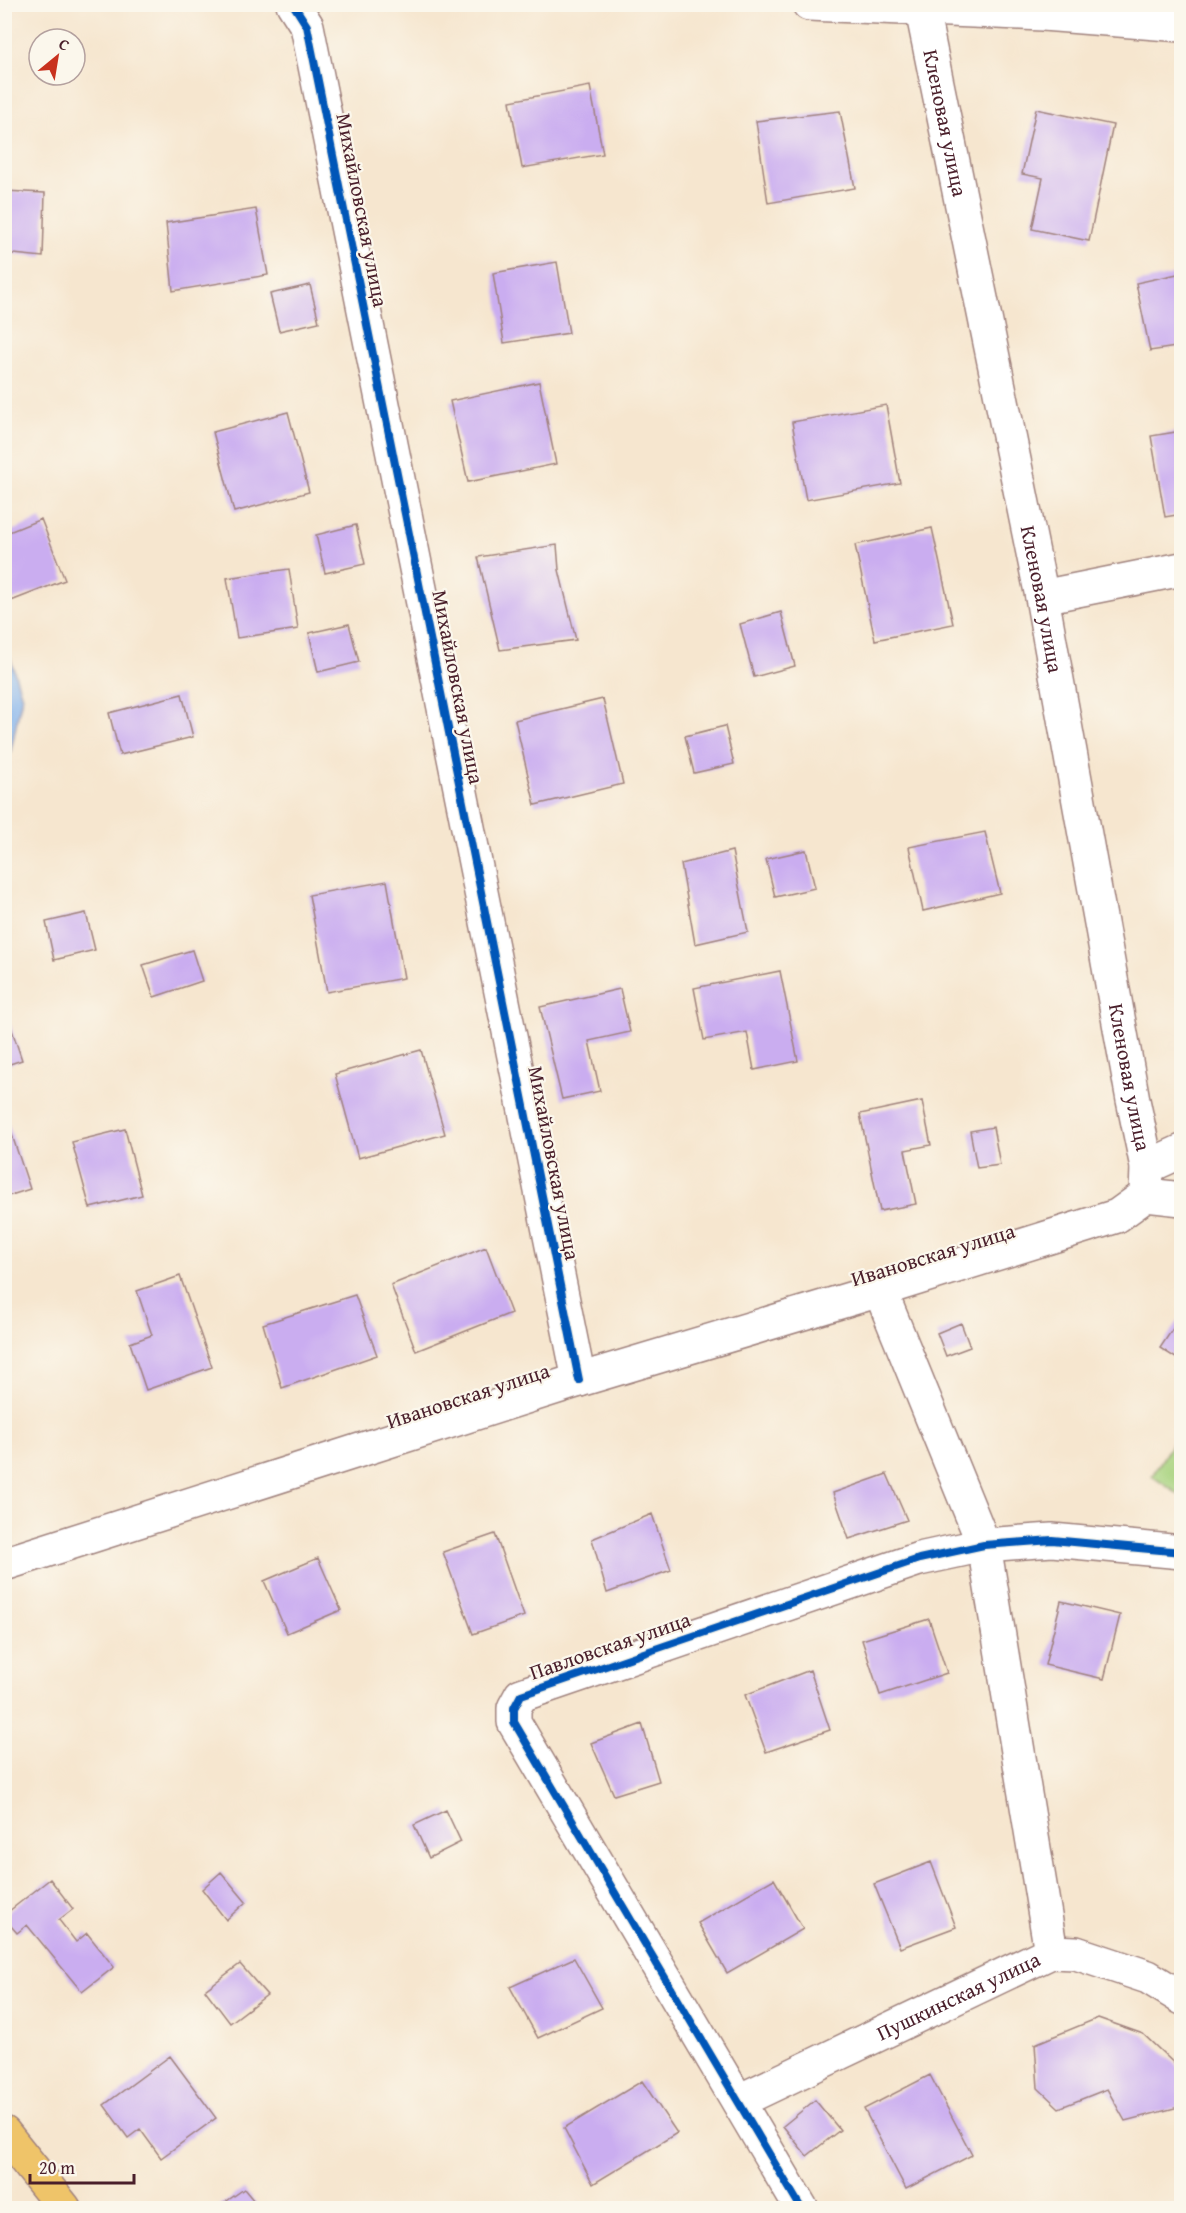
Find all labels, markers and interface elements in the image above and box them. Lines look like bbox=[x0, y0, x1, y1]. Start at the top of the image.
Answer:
north arrow bbox=[27, 27, 87, 87]
text: С bbox=[55, 31, 74, 57]
street label: Кленовая улица bbox=[915, 47, 976, 199]
street label: Михайловская улица bbox=[328, 110, 396, 310]
street label: Кленовая улица bbox=[1013, 523, 1071, 675]
street label: Михайловская улица bbox=[424, 587, 492, 787]
street label: Кленовая улица bbox=[1101, 1001, 1159, 1154]
street label: Михайловская улица bbox=[520, 1063, 588, 1263]
street label: Ивановская улица bbox=[847, 1215, 1019, 1294]
street label: Ивановская улица bbox=[382, 1355, 553, 1436]
street label: Павловская улица bbox=[525, 1603, 695, 1688]
street label: Пушкинская улица bbox=[871, 1943, 1045, 2048]
scale bar bbox=[30, 2147, 134, 2185]
text: 20 m bbox=[39, 2154, 75, 2181]

